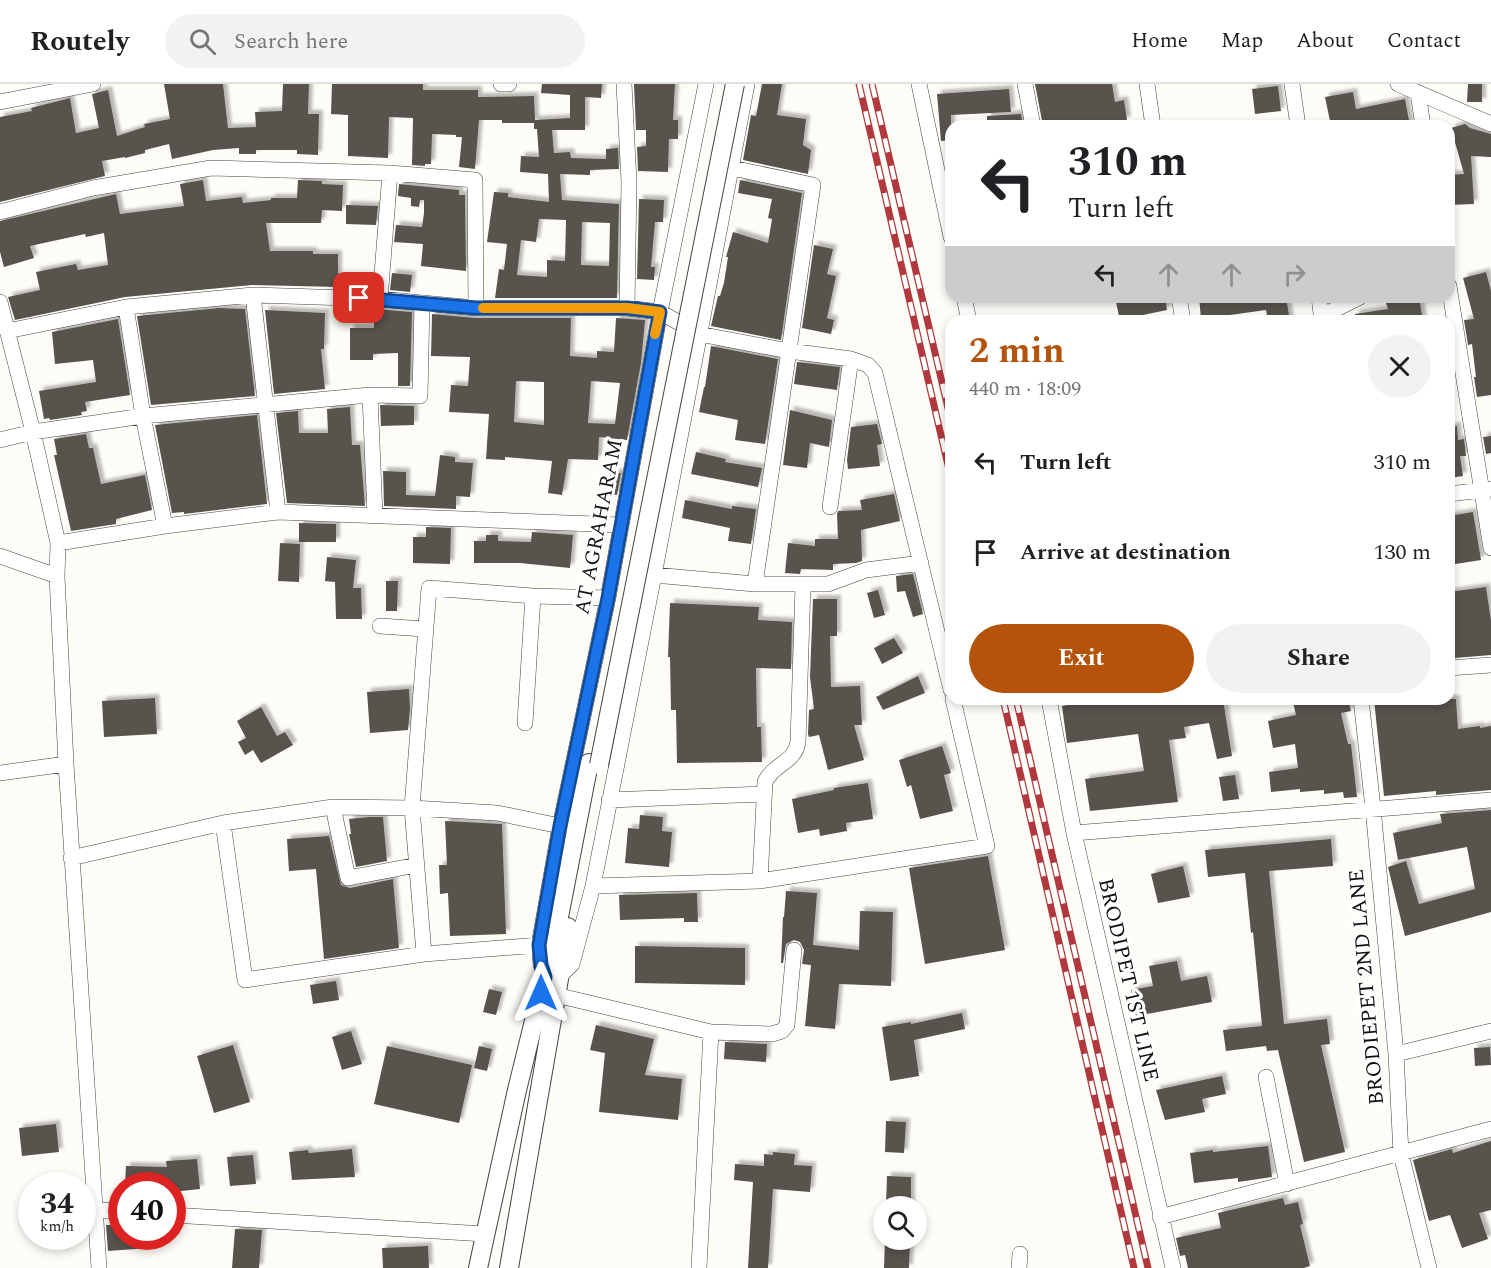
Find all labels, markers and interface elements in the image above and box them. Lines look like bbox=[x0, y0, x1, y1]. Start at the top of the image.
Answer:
search box bbox=[165, 14, 585, 68]
text: Routely bbox=[30, 20, 129, 63]
icon: search bbox=[186, 25, 219, 58]
text: Search here bbox=[234, 25, 348, 58]
text: Home bbox=[1131, 25, 1188, 57]
text: Map bbox=[1221, 25, 1263, 57]
text: About bbox=[1296, 25, 1354, 57]
text: Contact bbox=[1387, 25, 1461, 57]
text: 310 m bbox=[1068, 131, 1187, 194]
icon: left bbox=[969, 144, 1047, 222]
text: Turn left bbox=[1068, 188, 1174, 230]
icon: left bbox=[1089, 258, 1122, 291]
icon: ahead bbox=[1152, 258, 1185, 291]
icon: ahead bbox=[1215, 258, 1248, 291]
icon: right bbox=[1278, 258, 1311, 291]
pin bbox=[333, 272, 384, 323]
icon: arrive bbox=[342, 281, 375, 314]
text: 2 min bbox=[969, 324, 1065, 379]
button: close bbox=[1368, 335, 1431, 398]
text: 440 m · 18:09 bbox=[969, 374, 1081, 404]
street label: AT AGRAHARAM bbox=[566, 437, 632, 617]
icon: left bbox=[969, 446, 1002, 479]
text: Turn left bbox=[1020, 446, 1112, 479]
text: 310 m bbox=[1374, 446, 1431, 479]
icon: arrive bbox=[969, 536, 1002, 569]
text: Arrive at destination bbox=[1020, 536, 1231, 569]
text: 130 m bbox=[1374, 536, 1431, 569]
button: Exit bbox=[969, 624, 1194, 693]
button: Share bbox=[1206, 624, 1431, 693]
street label: BRODIEPET 2ND LANE bbox=[1341, 868, 1393, 1106]
street label: BRODIPET 1ST LINE bbox=[1089, 875, 1167, 1085]
position arrow bbox=[509, 961, 573, 1025]
speed limit sign: 40 bbox=[108, 1172, 186, 1250]
text: 34 bbox=[40, 1181, 74, 1227]
map controls bbox=[873, 1196, 927, 1250]
button: search bbox=[873, 1196, 927, 1250]
text: km/h bbox=[40, 1215, 74, 1238]

